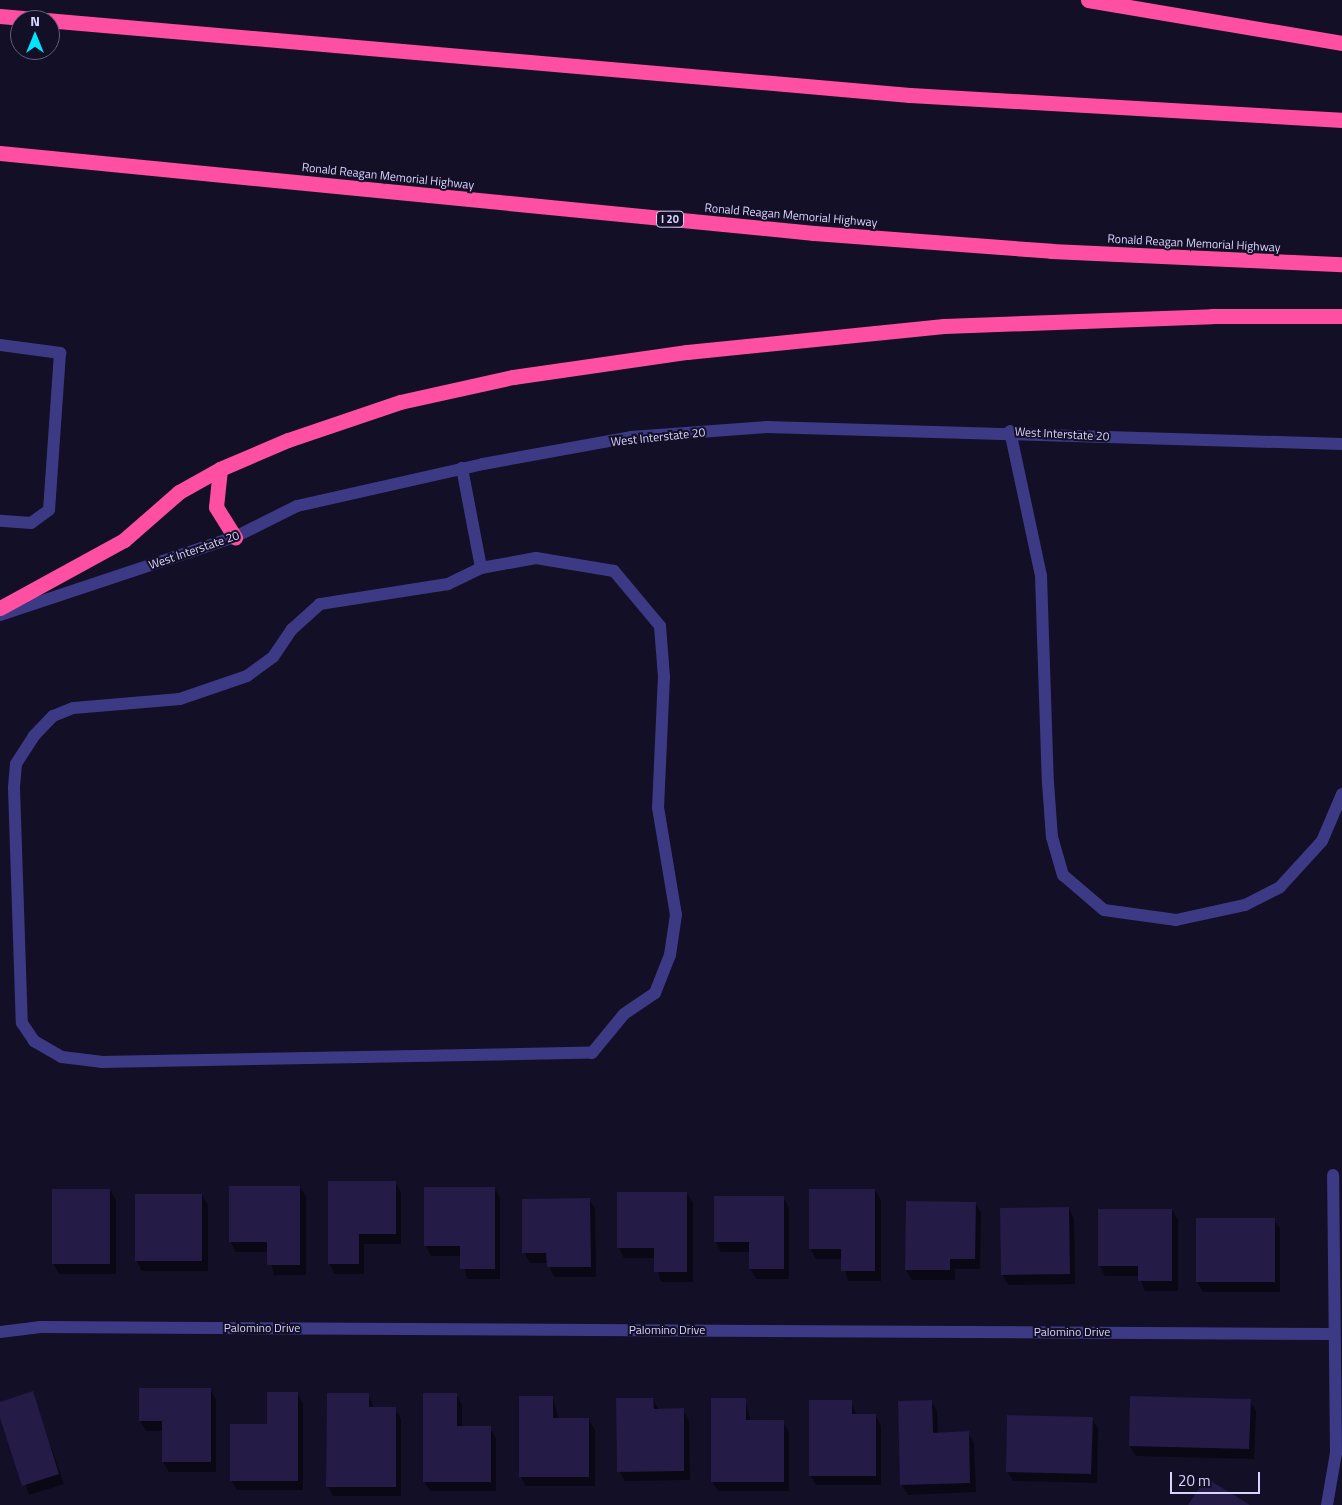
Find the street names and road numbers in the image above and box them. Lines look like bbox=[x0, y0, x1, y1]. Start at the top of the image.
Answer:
street label: Ronald Reagan Memorial Highway bbox=[301, 160, 475, 192]
street label: Ronald Reagan Memorial Highway bbox=[704, 200, 878, 230]
road number: I 20 bbox=[655, 210, 685, 228]
street label: Ronald Reagan Memorial Highway bbox=[1107, 231, 1281, 255]
street label: West Interstate 20 bbox=[1014, 424, 1110, 444]
street label: West Interstate 20 bbox=[610, 425, 706, 449]
street label: West Interstate 20 bbox=[147, 528, 241, 572]
street label: Palomino Drive bbox=[224, 1321, 300, 1335]
street label: Palomino Drive bbox=[629, 1323, 705, 1337]
street label: Palomino Drive bbox=[1034, 1325, 1110, 1339]

